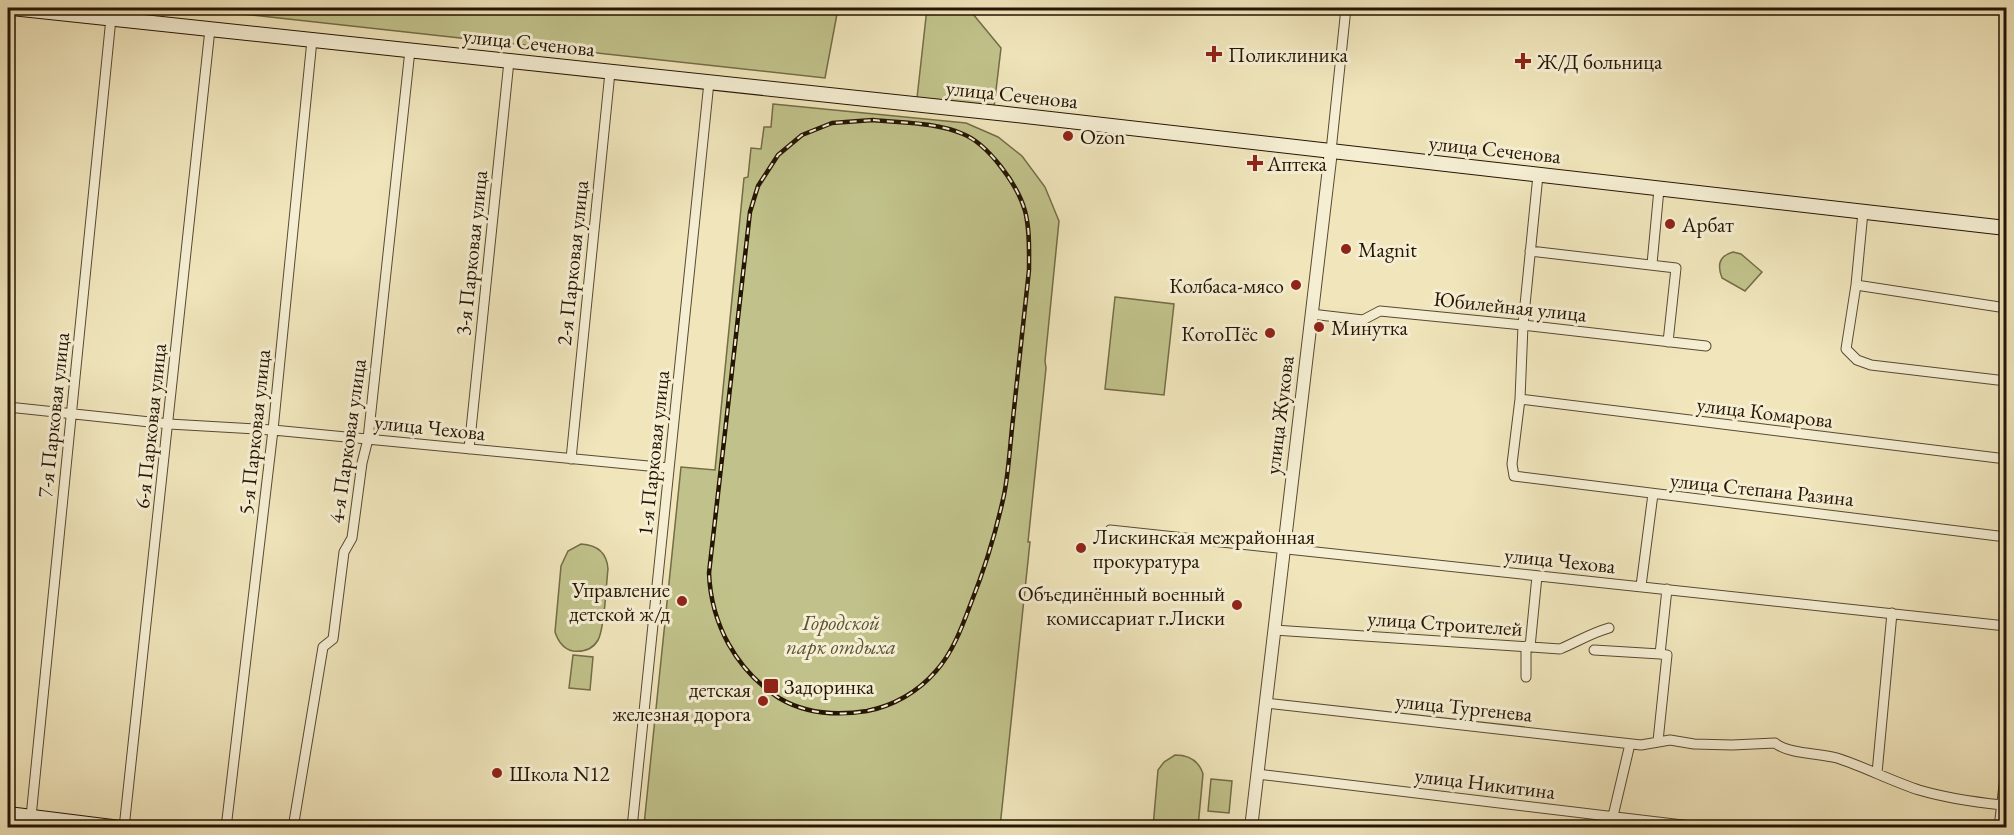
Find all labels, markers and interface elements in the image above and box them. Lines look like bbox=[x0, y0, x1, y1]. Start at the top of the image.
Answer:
street label: улица Сеченова bbox=[462, 22, 597, 62]
place label: Поликлиника bbox=[1228, 41, 1348, 68]
marker: Поликлиника bbox=[1205, 45, 1223, 63]
place label: Ж/Д больница bbox=[1536, 48, 1663, 75]
marker: Ж/Д больница bbox=[1514, 52, 1532, 70]
street label: улица Сеченова bbox=[945, 74, 1080, 114]
place label: Ozon bbox=[1080, 123, 1125, 150]
marker: Ozon bbox=[1061, 129, 1075, 143]
street label: улица Сеченова bbox=[1428, 129, 1563, 169]
place label: Аптека bbox=[1266, 150, 1328, 177]
marker: Аптека bbox=[1248, 156, 1262, 170]
street label: 3-я Парковая улица bbox=[449, 168, 493, 337]
street label: 2-я Парковая улица bbox=[550, 178, 594, 347]
place label: Арбат bbox=[1681, 211, 1734, 238]
marker: Арбат bbox=[1663, 217, 1677, 231]
place label: Magnit bbox=[1358, 236, 1417, 263]
marker: Magnit bbox=[1339, 242, 1353, 256]
place label: Колбаса-мясо bbox=[1169, 272, 1284, 299]
marker: Колбаса-мясо bbox=[1289, 278, 1303, 292]
street label: Юбилейная улица bbox=[1432, 285, 1589, 328]
place label: Минутка bbox=[1331, 314, 1408, 341]
place label: КотоПёс bbox=[1181, 320, 1258, 347]
marker: Минутка bbox=[1312, 320, 1326, 334]
marker: КотоПёс bbox=[1263, 326, 1277, 340]
street label: 7-я Парковая улица bbox=[31, 330, 75, 499]
street label: 6-я Парковая улица bbox=[128, 341, 172, 510]
street label: 5-я Парковая улица bbox=[232, 347, 276, 516]
street label: улица Жукова bbox=[1258, 353, 1300, 476]
street label: 4-я Парковая улица bbox=[322, 356, 372, 525]
street label: 1-я Парковая улица bbox=[631, 368, 675, 537]
street label: улица Комарова bbox=[1695, 390, 1835, 434]
street label: улица Чехова bbox=[373, 408, 487, 446]
street label: улица Степана Разина bbox=[1669, 466, 1856, 512]
place label: Лискинская межрайонная прокуратура bbox=[1093, 523, 1315, 574]
marker: Лискинская межрайонная прокуратура bbox=[1074, 541, 1088, 555]
street label: улица Чехова bbox=[1503, 541, 1617, 579]
place label: Управление детской ж/д bbox=[569, 576, 670, 627]
place label: Объединённый военный комиссариат г.Лиски bbox=[1018, 580, 1225, 631]
marker: Управление детской ж/д bbox=[675, 594, 689, 608]
marker: Объединённый военный комиссариат г.Лиски bbox=[1230, 598, 1244, 612]
street label: улица Строителей bbox=[1367, 604, 1523, 642]
park label: Городской парк отдыха bbox=[786, 609, 896, 660]
place label: Задоринка bbox=[784, 673, 875, 700]
place label: детская железная дорога bbox=[612, 676, 752, 727]
marker: Задоринка bbox=[762, 677, 780, 695]
street label: улица Тургенева bbox=[1394, 686, 1534, 728]
marker: детская железная дорога bbox=[756, 694, 770, 708]
place label: Школа N12 bbox=[509, 760, 610, 787]
street label: улица Никитина bbox=[1413, 761, 1557, 805]
marker: Школа N12 bbox=[490, 766, 504, 780]

